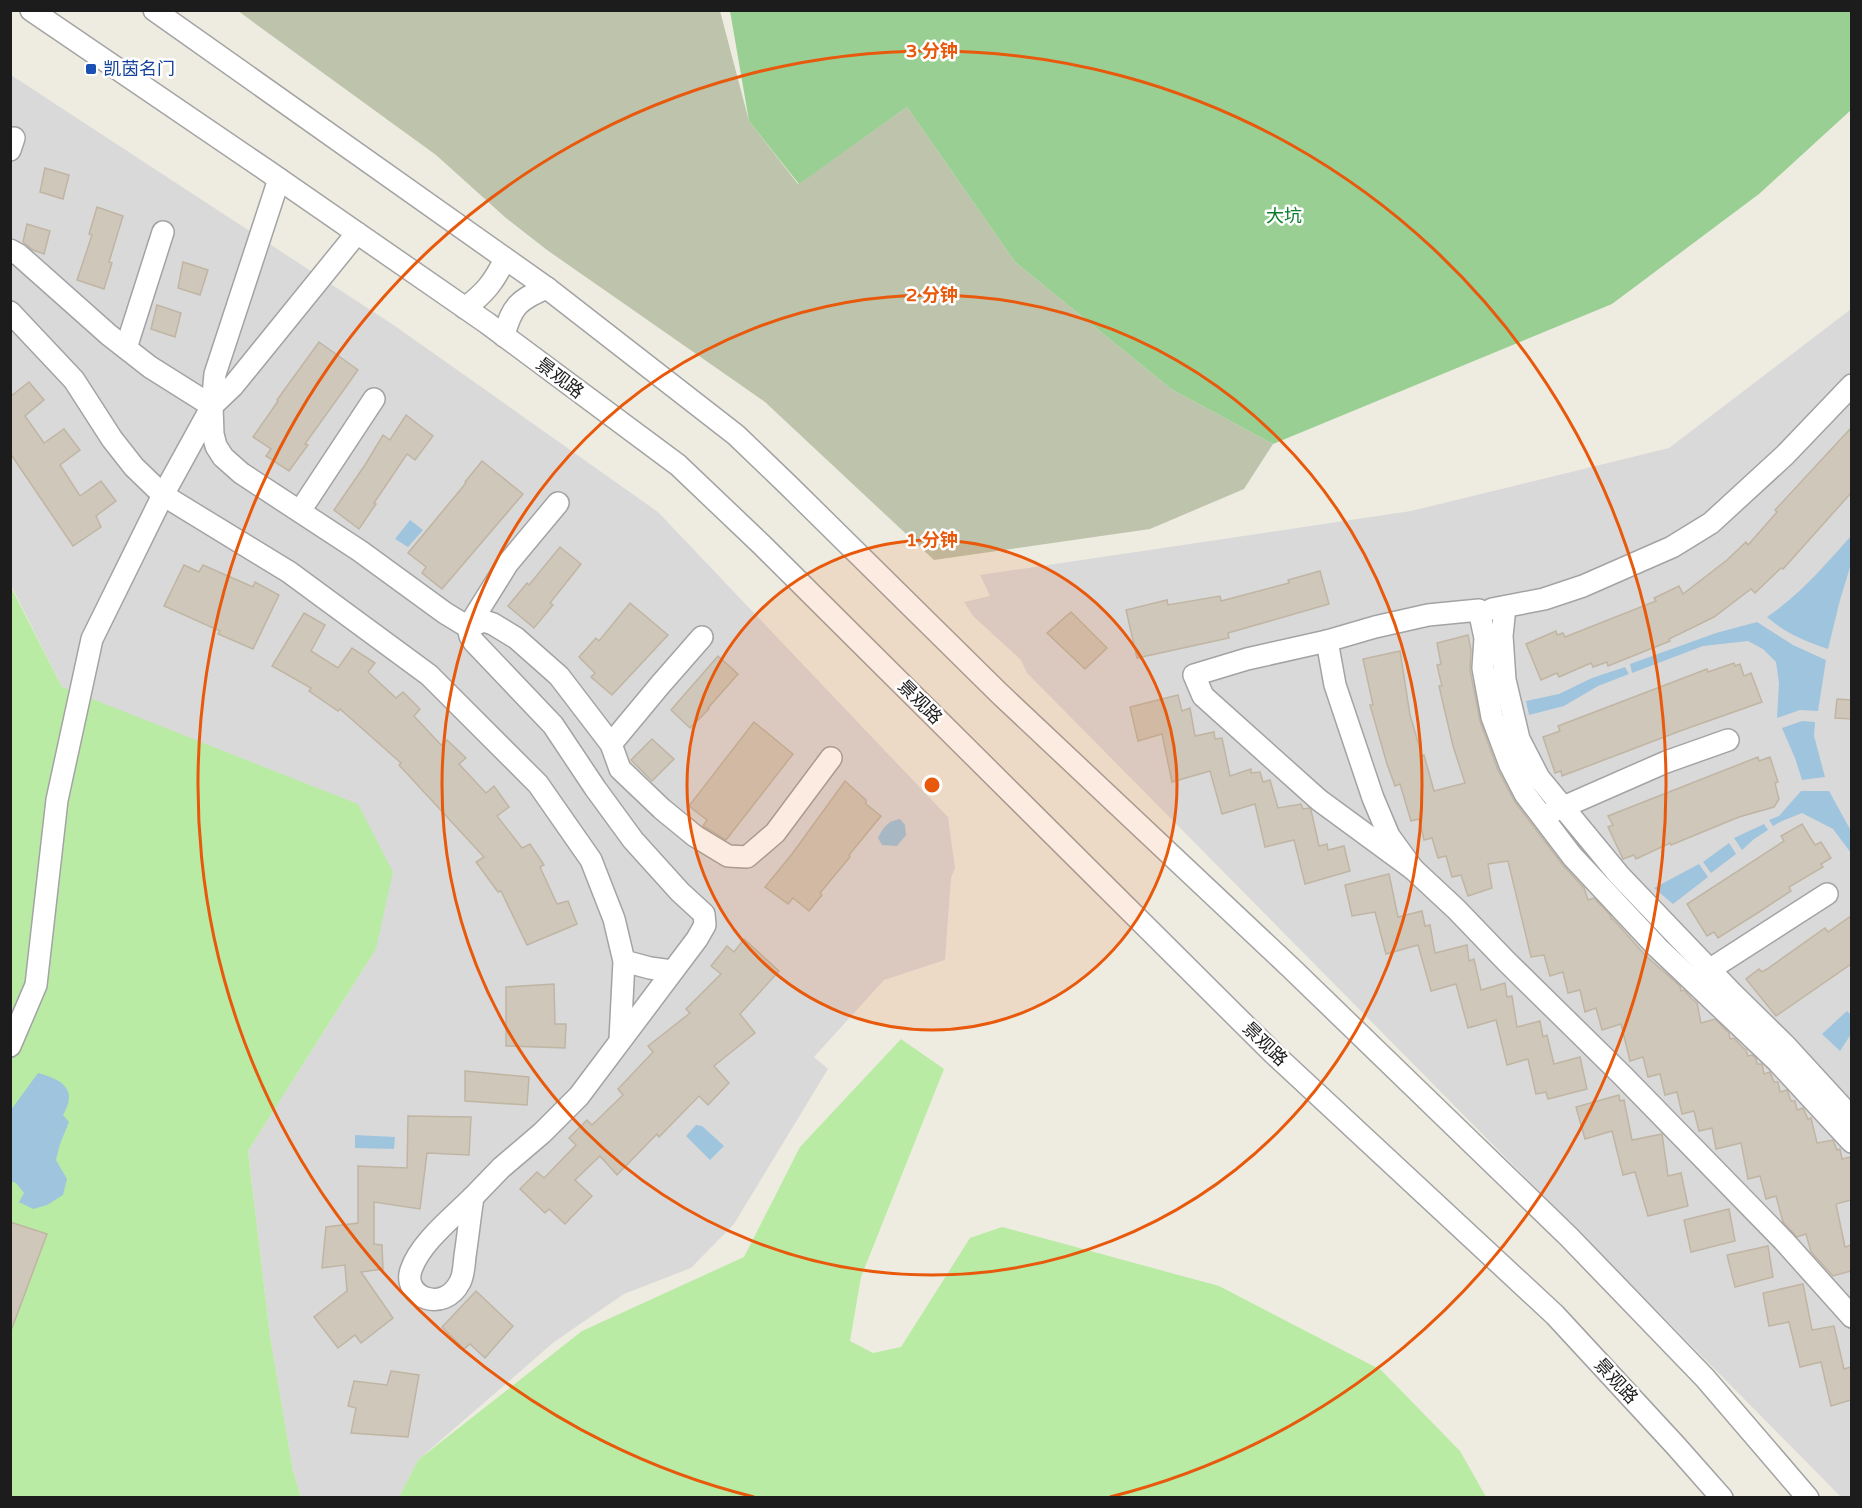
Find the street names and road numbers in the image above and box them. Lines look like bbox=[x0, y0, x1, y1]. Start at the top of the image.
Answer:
street label: 景观路 bbox=[532, 353, 588, 403]
street label: 景观路 bbox=[893, 675, 947, 729]
street label: 景观路 bbox=[1238, 1017, 1292, 1071]
street label: 景观路 bbox=[1590, 1354, 1642, 1408]

